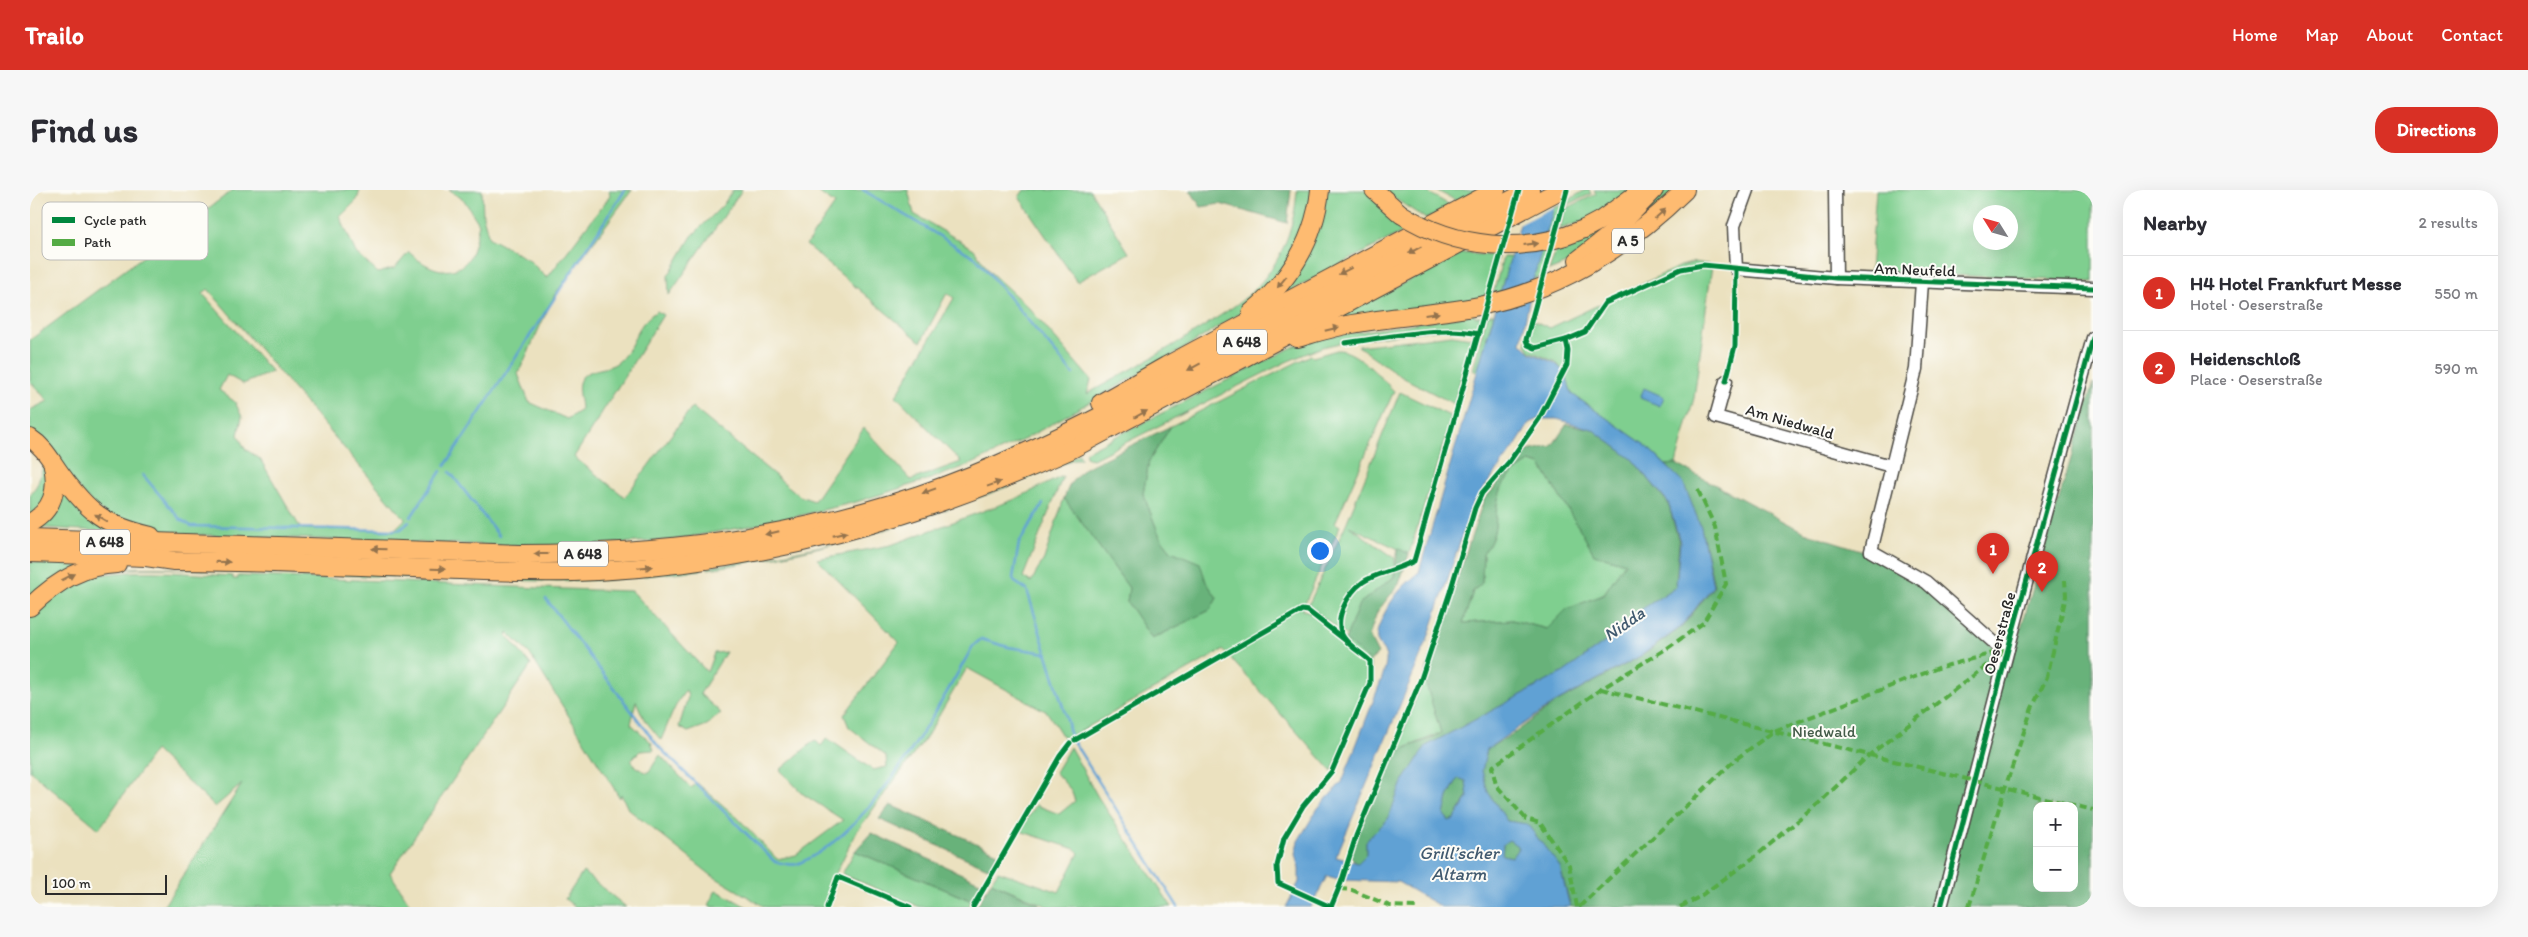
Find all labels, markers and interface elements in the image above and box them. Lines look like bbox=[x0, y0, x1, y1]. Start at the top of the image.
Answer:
text: Trailo bbox=[25, 21, 84, 50]
text: Home bbox=[2232, 24, 2278, 46]
text: Map bbox=[2306, 24, 2339, 46]
text: About bbox=[2367, 24, 2413, 46]
text: Contact bbox=[2441, 24, 2503, 46]
button: Directions bbox=[2375, 107, 2498, 153]
text: Find us bbox=[30, 109, 138, 151]
legend bbox=[42, 202, 208, 260]
north arrow bbox=[1973, 205, 2018, 250]
one-way arrow bbox=[1654, 208, 1667, 219]
text: Nearby bbox=[2143, 210, 2207, 235]
text: Cycle path bbox=[84, 212, 147, 229]
text: 2 results bbox=[2418, 213, 2478, 232]
road number: A 5 bbox=[1612, 228, 1644, 254]
text: Path bbox=[84, 234, 111, 251]
one-way arrow bbox=[1523, 239, 1539, 247]
one-way arrow bbox=[1409, 246, 1422, 255]
street label: Am Neufeld bbox=[1874, 259, 1956, 280]
one-way arrow bbox=[1338, 267, 1352, 275]
text: H4 Hotel Frankfurt Messe bbox=[2190, 272, 2402, 295]
one-way arrow bbox=[1276, 275, 1287, 288]
text: 1 bbox=[2155, 284, 2163, 303]
text: 550 m bbox=[2434, 284, 2478, 303]
text: Hotel · Oeserstraße bbox=[2190, 295, 2323, 314]
one-way arrow bbox=[1424, 310, 1440, 318]
one-way arrow bbox=[1324, 325, 1339, 333]
road number: A 648 bbox=[1217, 330, 1267, 354]
text: Heidenschloß bbox=[2190, 347, 2301, 370]
text: 2 bbox=[2155, 359, 2163, 378]
text: 590 m bbox=[2434, 359, 2478, 378]
one-way arrow bbox=[1187, 363, 1202, 371]
text: Place · Oeserstraße bbox=[2190, 370, 2323, 389]
street label: Am Niedwald bbox=[1744, 400, 1836, 443]
one-way arrow bbox=[1133, 410, 1148, 418]
one-way arrow bbox=[987, 480, 1002, 488]
one-way arrow bbox=[921, 487, 936, 495]
one-way arrow bbox=[95, 513, 108, 522]
one-way arrow bbox=[765, 529, 780, 537]
road number: A 648 bbox=[80, 530, 130, 554]
one-way arrow bbox=[832, 530, 847, 538]
pin: 1 bbox=[1977, 533, 2009, 574]
your location bbox=[1307, 538, 1333, 564]
road number: A 648 bbox=[558, 542, 608, 566]
one-way arrow bbox=[370, 545, 386, 553]
one-way arrow bbox=[533, 550, 549, 558]
pin: 2 bbox=[2026, 551, 2058, 592]
one-way arrow bbox=[215, 558, 231, 566]
one-way arrow bbox=[637, 562, 653, 570]
one-way arrow bbox=[430, 566, 446, 574]
one-way arrow bbox=[61, 573, 75, 581]
street label: Oeserstraße bbox=[1979, 590, 2020, 677]
water label: Nidda bbox=[1599, 601, 1650, 646]
park label: Niedwald bbox=[1792, 722, 1856, 741]
map controls bbox=[2033, 802, 2078, 892]
button: + bbox=[2033, 802, 2078, 847]
water label: Grill’scher Altarm bbox=[1419, 842, 1501, 885]
button: − bbox=[2033, 847, 2078, 892]
scale bar bbox=[45, 872, 168, 895]
text: 100 m bbox=[52, 875, 91, 892]

